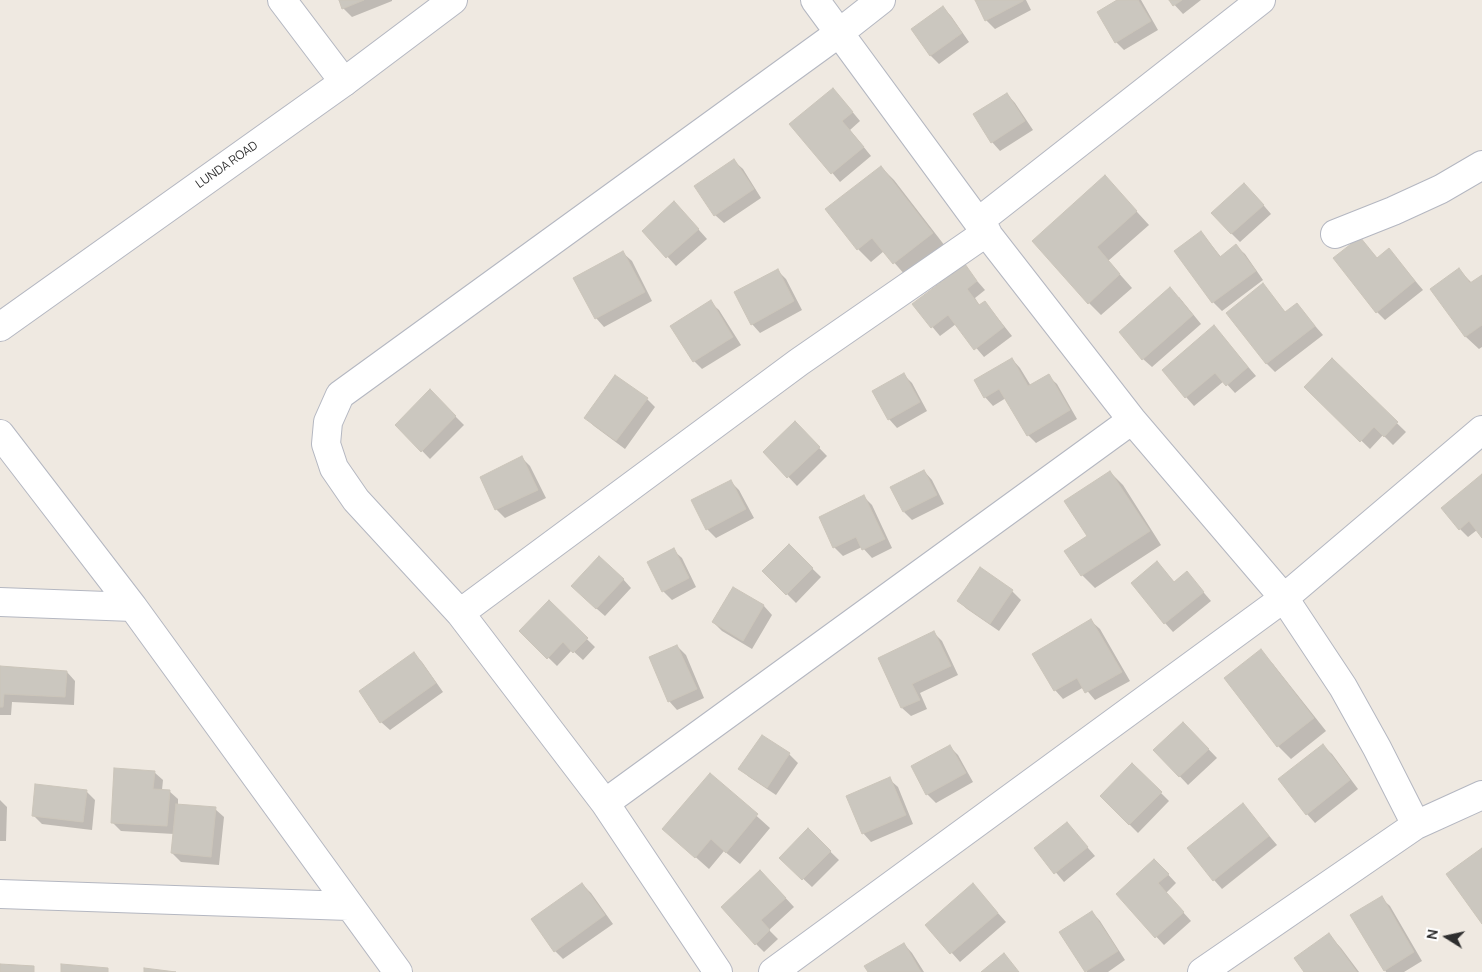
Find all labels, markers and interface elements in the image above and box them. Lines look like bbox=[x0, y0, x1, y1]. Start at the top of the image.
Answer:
street label: LUNDA ROAD bbox=[193, 138, 261, 192]
north arrow bbox=[1422, 912, 1472, 962]
text: N bbox=[1422, 928, 1442, 941]

